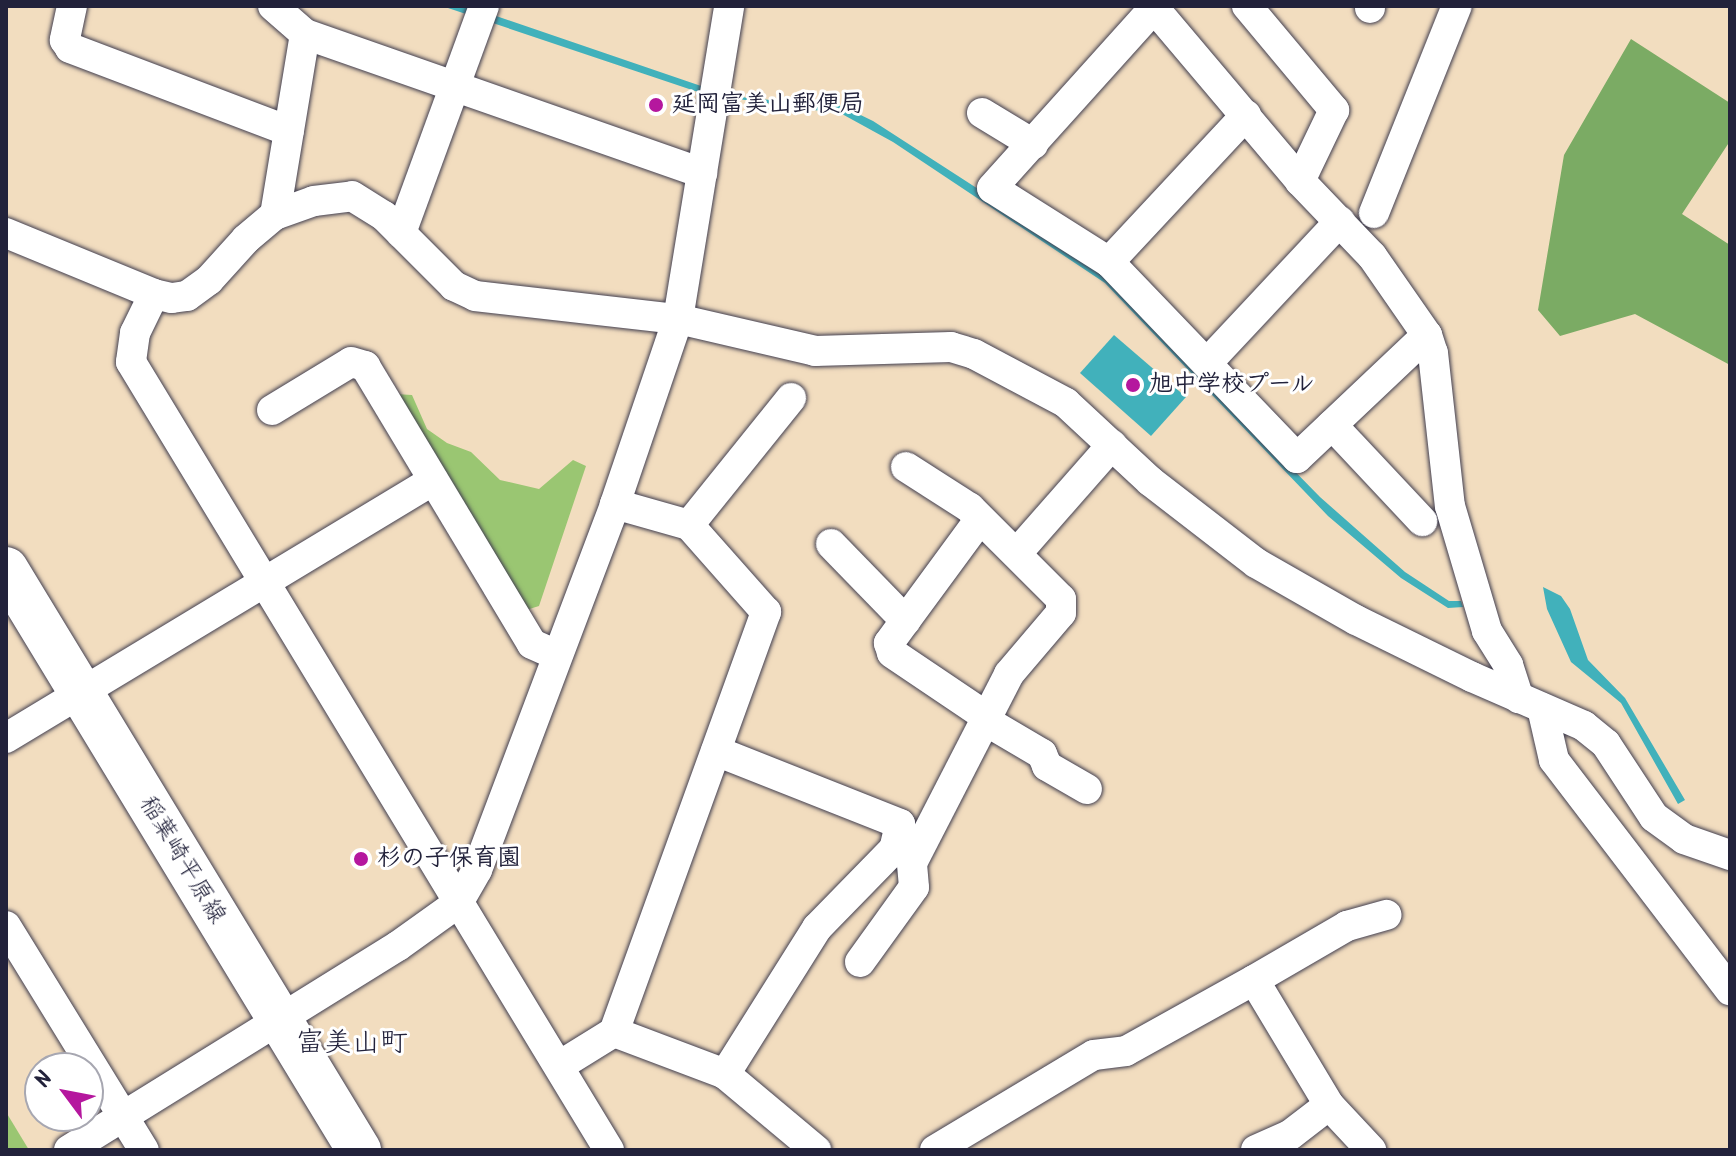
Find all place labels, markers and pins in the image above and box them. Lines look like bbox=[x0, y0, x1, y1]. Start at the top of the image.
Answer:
place label: 延岡富美山郵便局 bbox=[672, 91, 864, 119]
marker: 延岡富美山郵便局 bbox=[647, 96, 665, 114]
place label: 旭中学校プール bbox=[1149, 371, 1316, 399]
marker: 旭中学校プール bbox=[1124, 376, 1142, 394]
place label: 杉の子保育園 bbox=[377, 845, 521, 873]
marker: 杉の子保育園 bbox=[352, 850, 370, 868]

